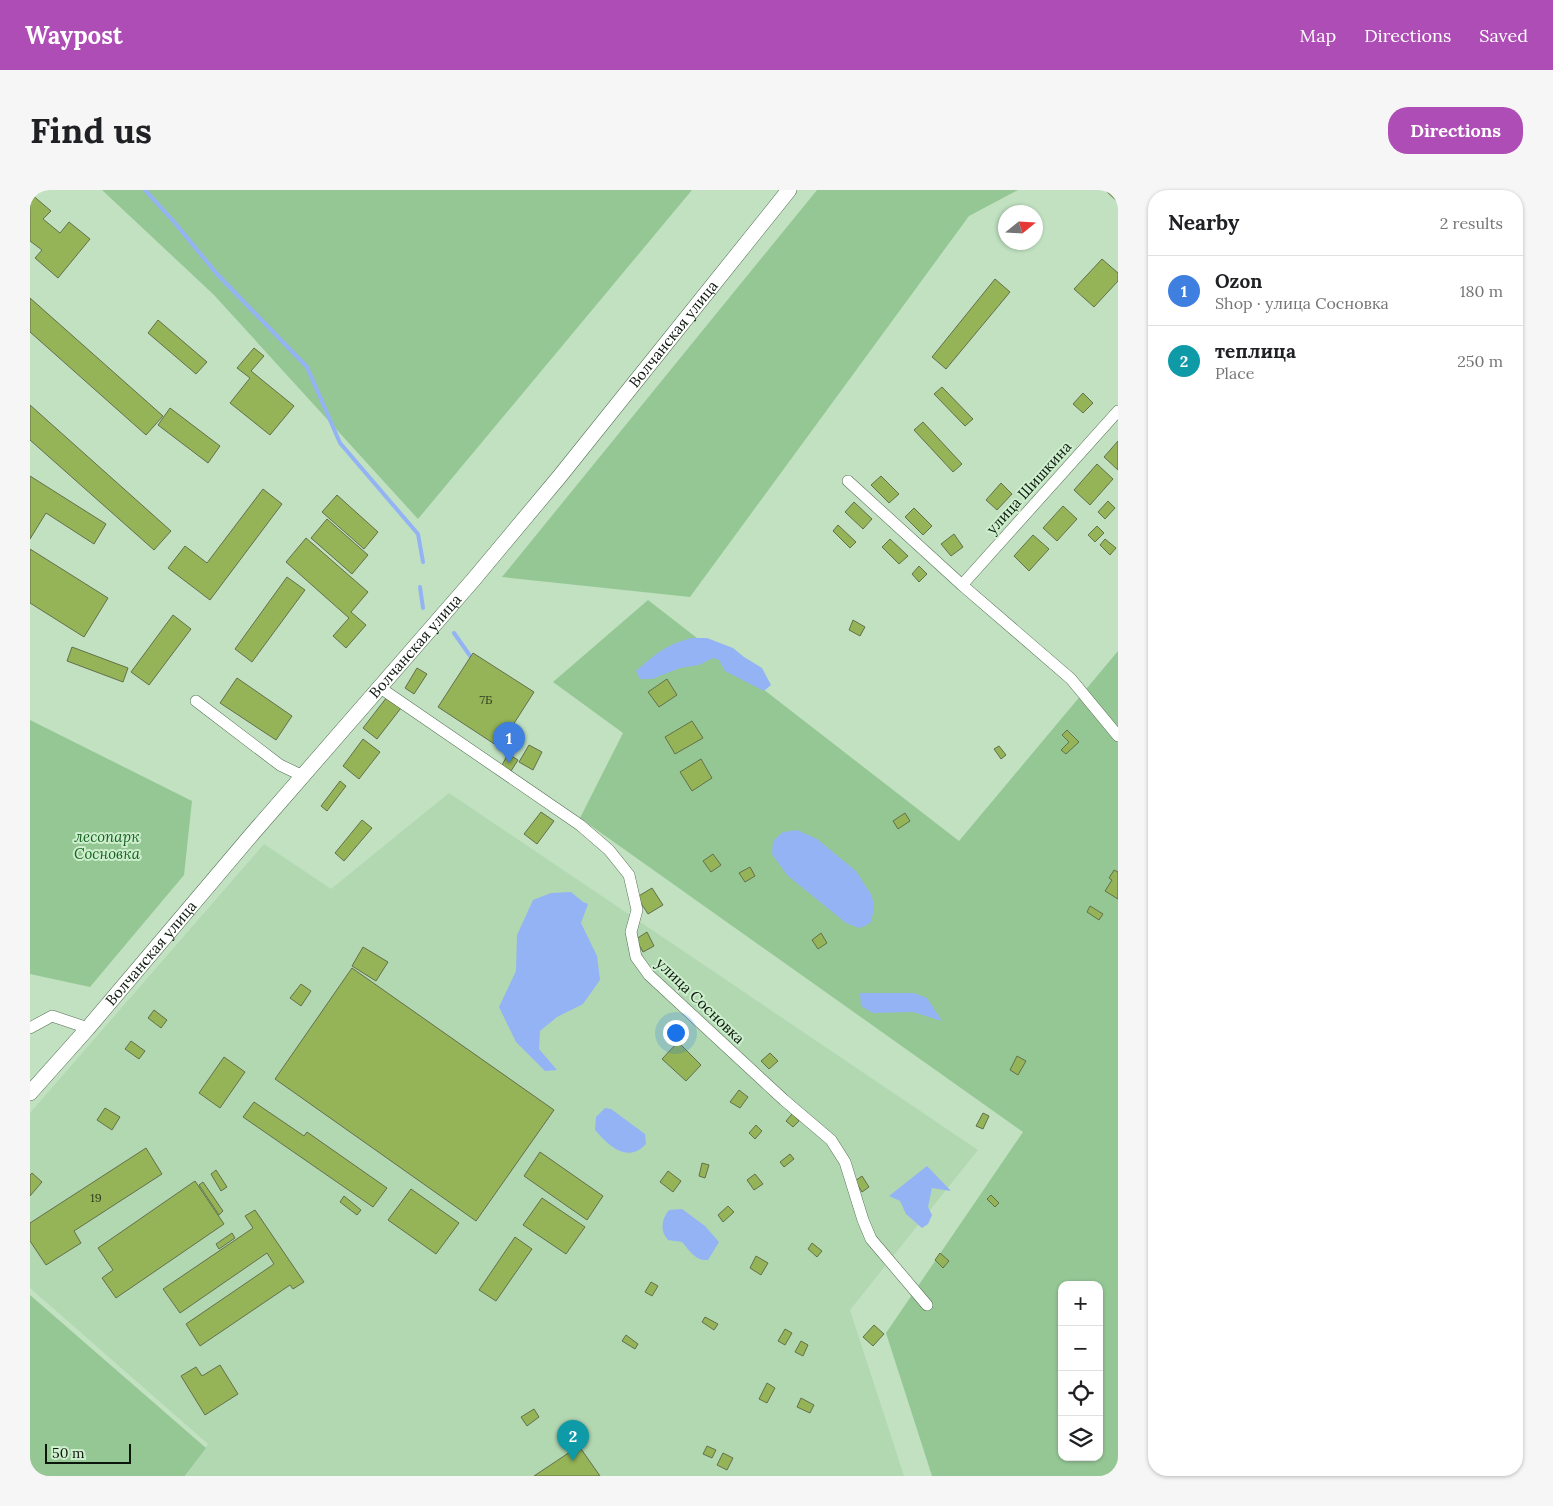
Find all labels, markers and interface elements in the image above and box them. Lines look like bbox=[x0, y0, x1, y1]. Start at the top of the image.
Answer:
text: Waypost bbox=[25, 20, 123, 51]
text: Map bbox=[1300, 24, 1336, 47]
text: Directions bbox=[1364, 24, 1451, 47]
text: Saved bbox=[1479, 24, 1528, 47]
button: Directions bbox=[1388, 107, 1523, 154]
text: Find us bbox=[30, 108, 152, 153]
north arrow bbox=[998, 205, 1043, 250]
text: Nearby bbox=[1168, 209, 1239, 236]
text: 2 results bbox=[1440, 213, 1503, 233]
text: Ozon bbox=[1215, 269, 1262, 293]
street label: Волчанская улица bbox=[625, 276, 722, 391]
text: 1 bbox=[1181, 281, 1187, 301]
text: 180 m bbox=[1460, 281, 1503, 301]
text: Shop · улица Сосновка bbox=[1215, 293, 1389, 313]
text: теплица bbox=[1215, 339, 1296, 363]
text: 2 bbox=[1180, 351, 1188, 371]
text: 250 m bbox=[1457, 351, 1503, 371]
text: Place bbox=[1215, 363, 1254, 383]
street label: улица Шишкина bbox=[982, 437, 1075, 538]
street label: Волчанская улица bbox=[365, 590, 466, 702]
house number: 7Б bbox=[480, 692, 493, 707]
pin: 1 bbox=[493, 722, 525, 763]
park label: лесопарк Сосновка bbox=[73, 827, 141, 863]
street label: Волчанская улица bbox=[101, 896, 201, 1009]
street label: улица Сосновка bbox=[652, 954, 749, 1048]
your location bbox=[663, 1020, 689, 1046]
house number: 19 bbox=[90, 1190, 102, 1205]
map controls bbox=[1058, 1281, 1103, 1461]
button: + bbox=[1058, 1281, 1103, 1326]
button: − bbox=[1058, 1326, 1103, 1371]
button: locate bbox=[1058, 1371, 1103, 1416]
button: layers bbox=[1058, 1416, 1103, 1461]
pin: 2 bbox=[557, 1420, 589, 1461]
scale bar bbox=[45, 1441, 131, 1464]
text: 50 m bbox=[52, 1444, 85, 1462]

